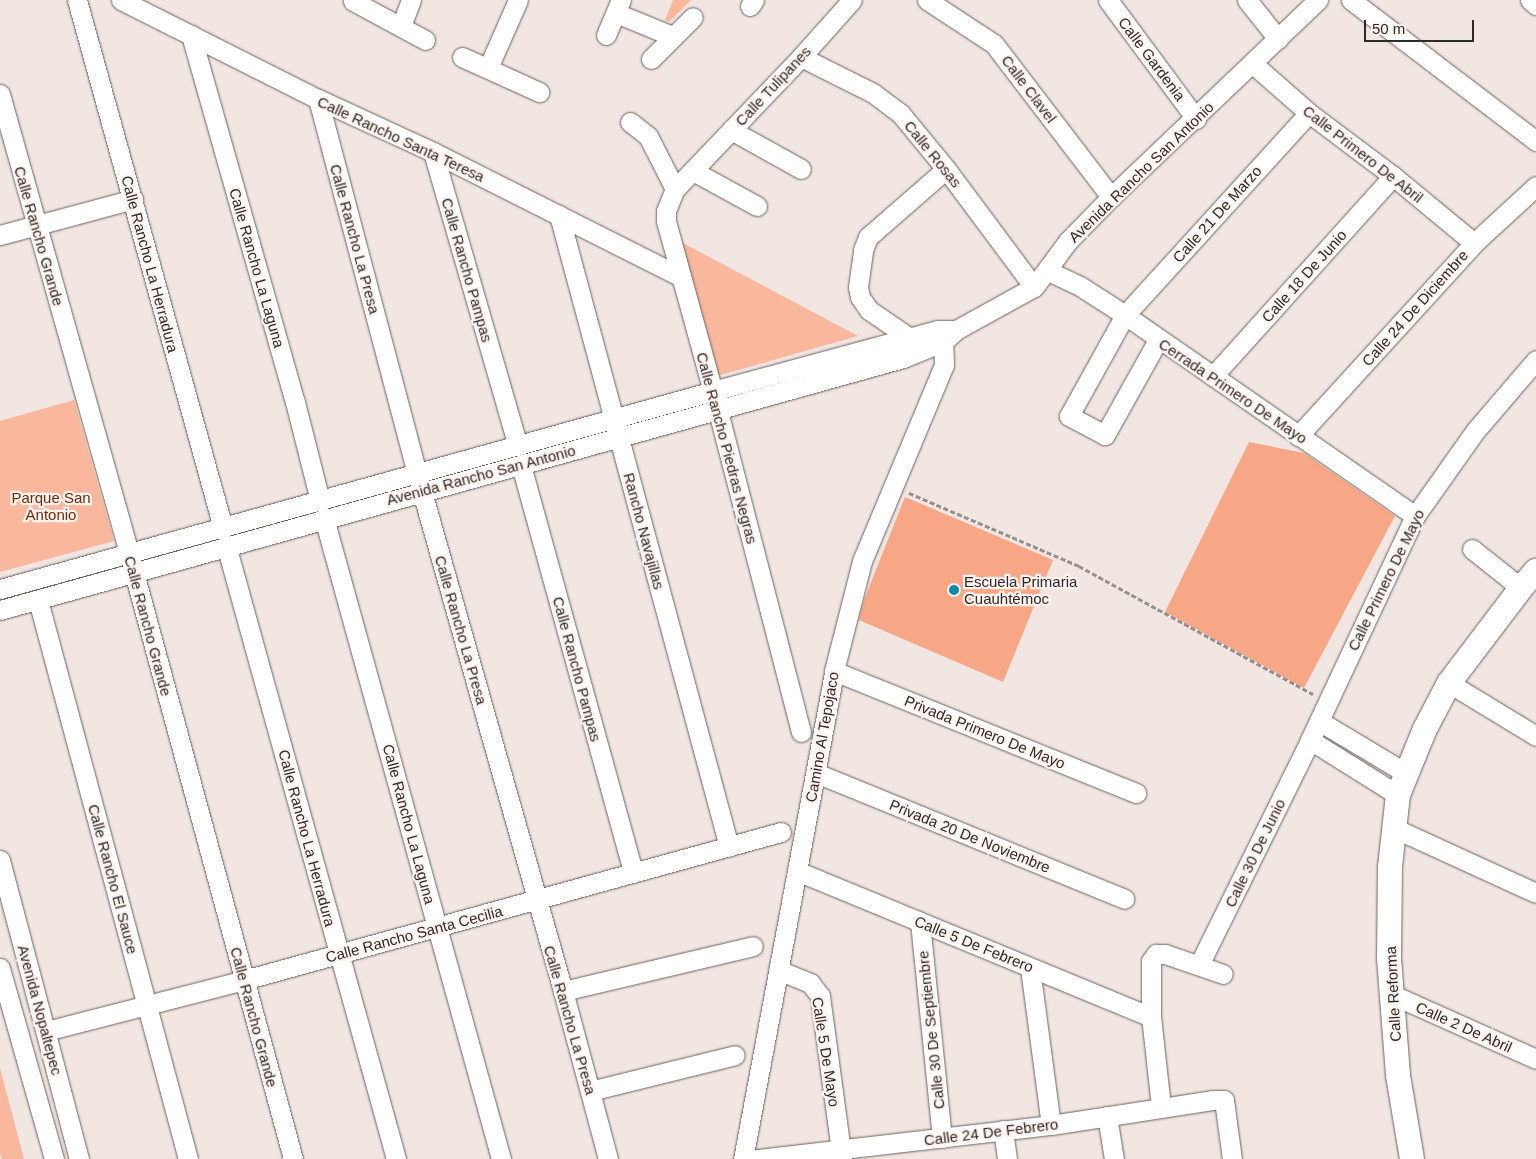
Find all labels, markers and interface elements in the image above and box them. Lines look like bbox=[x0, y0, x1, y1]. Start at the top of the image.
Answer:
scale bar bbox=[1366, 10, 1476, 42]
street label: Calle Gardenia bbox=[1115, 14, 1189, 104]
text: 50 m bbox=[1372, 20, 1405, 37]
street label: Calle Tulipanes bbox=[731, 42, 815, 130]
street label: Calle Clavel bbox=[998, 52, 1060, 126]
street label: Calle Rancho Santa Teresa bbox=[314, 92, 488, 186]
street label: Avenida Rancho San Antonio bbox=[1064, 98, 1218, 246]
street label: Calle Primero De Abril bbox=[1299, 101, 1427, 207]
street label: Calle Rosas bbox=[901, 117, 965, 191]
street label: Calle Rancho La Presa bbox=[326, 162, 384, 316]
street label: Calle 21 De Marzo bbox=[1169, 162, 1265, 266]
street label: Calle Rancho Grande bbox=[10, 164, 68, 308]
street label: Calle Rancho La Herradura bbox=[118, 173, 182, 355]
street label: Calle Rancho La Laguna bbox=[226, 186, 288, 350]
street label: Calle Rancho Pampas bbox=[438, 196, 496, 344]
street label: Calle 18 De Junio bbox=[1258, 226, 1350, 326]
street label: Calle 24 De Diciembre bbox=[1358, 246, 1472, 370]
street label: Cerrada Primero De Mayo bbox=[1155, 335, 1311, 447]
street label: Calle Rancho Piedras Negras bbox=[693, 350, 761, 546]
street label: Avenida Rancho San Antonio bbox=[384, 441, 578, 509]
street label: Rancho Navajillas bbox=[620, 471, 668, 591]
park label: Parque San Antonio bbox=[11, 488, 91, 523]
street label: Calle Primero De Mayo bbox=[1344, 506, 1428, 654]
street label: Calle Rancho La Presa bbox=[431, 553, 491, 707]
street label: Calle Rancho Grande bbox=[121, 554, 175, 698]
place label: Escuela Primaria Cuauhtémoc bbox=[964, 572, 1077, 607]
marker: Escuela Primaria Cuauhtémoc bbox=[948, 584, 960, 596]
street label: Calle Rancho Pampas bbox=[549, 595, 605, 743]
street label: Camino Al Tepojaco bbox=[802, 670, 842, 804]
street label: Privada Primero De Mayo bbox=[902, 691, 1068, 773]
street label: Calle Rancho La Laguna bbox=[379, 742, 439, 906]
street label: Calle Rancho La Herradura bbox=[275, 747, 339, 929]
street label: Privada 20 De Noviembre bbox=[887, 795, 1053, 877]
street label: Calle 30 De Junio bbox=[1221, 796, 1289, 910]
street label: Calle Rancho El Sauce bbox=[84, 802, 142, 956]
street label: Calle Rancho Santa Cecilia bbox=[323, 902, 505, 966]
street label: Calle 5 De Febrero bbox=[912, 912, 1036, 976]
street label: Avenida Nopaltepec bbox=[14, 943, 66, 1077]
street label: Calle Rancho La Presa bbox=[540, 943, 600, 1097]
street label: Calle Rancho Grande bbox=[227, 945, 281, 1089]
street label: Calle Reforma bbox=[1382, 946, 1404, 1042]
street label: Calle 30 De Septiembre bbox=[914, 950, 948, 1110]
street label: Calle 5 De Mayo bbox=[808, 996, 844, 1108]
street label: Calle 2 De Abril bbox=[1413, 998, 1515, 1056]
street label: Calle 24 De Febrero bbox=[923, 1115, 1059, 1149]

